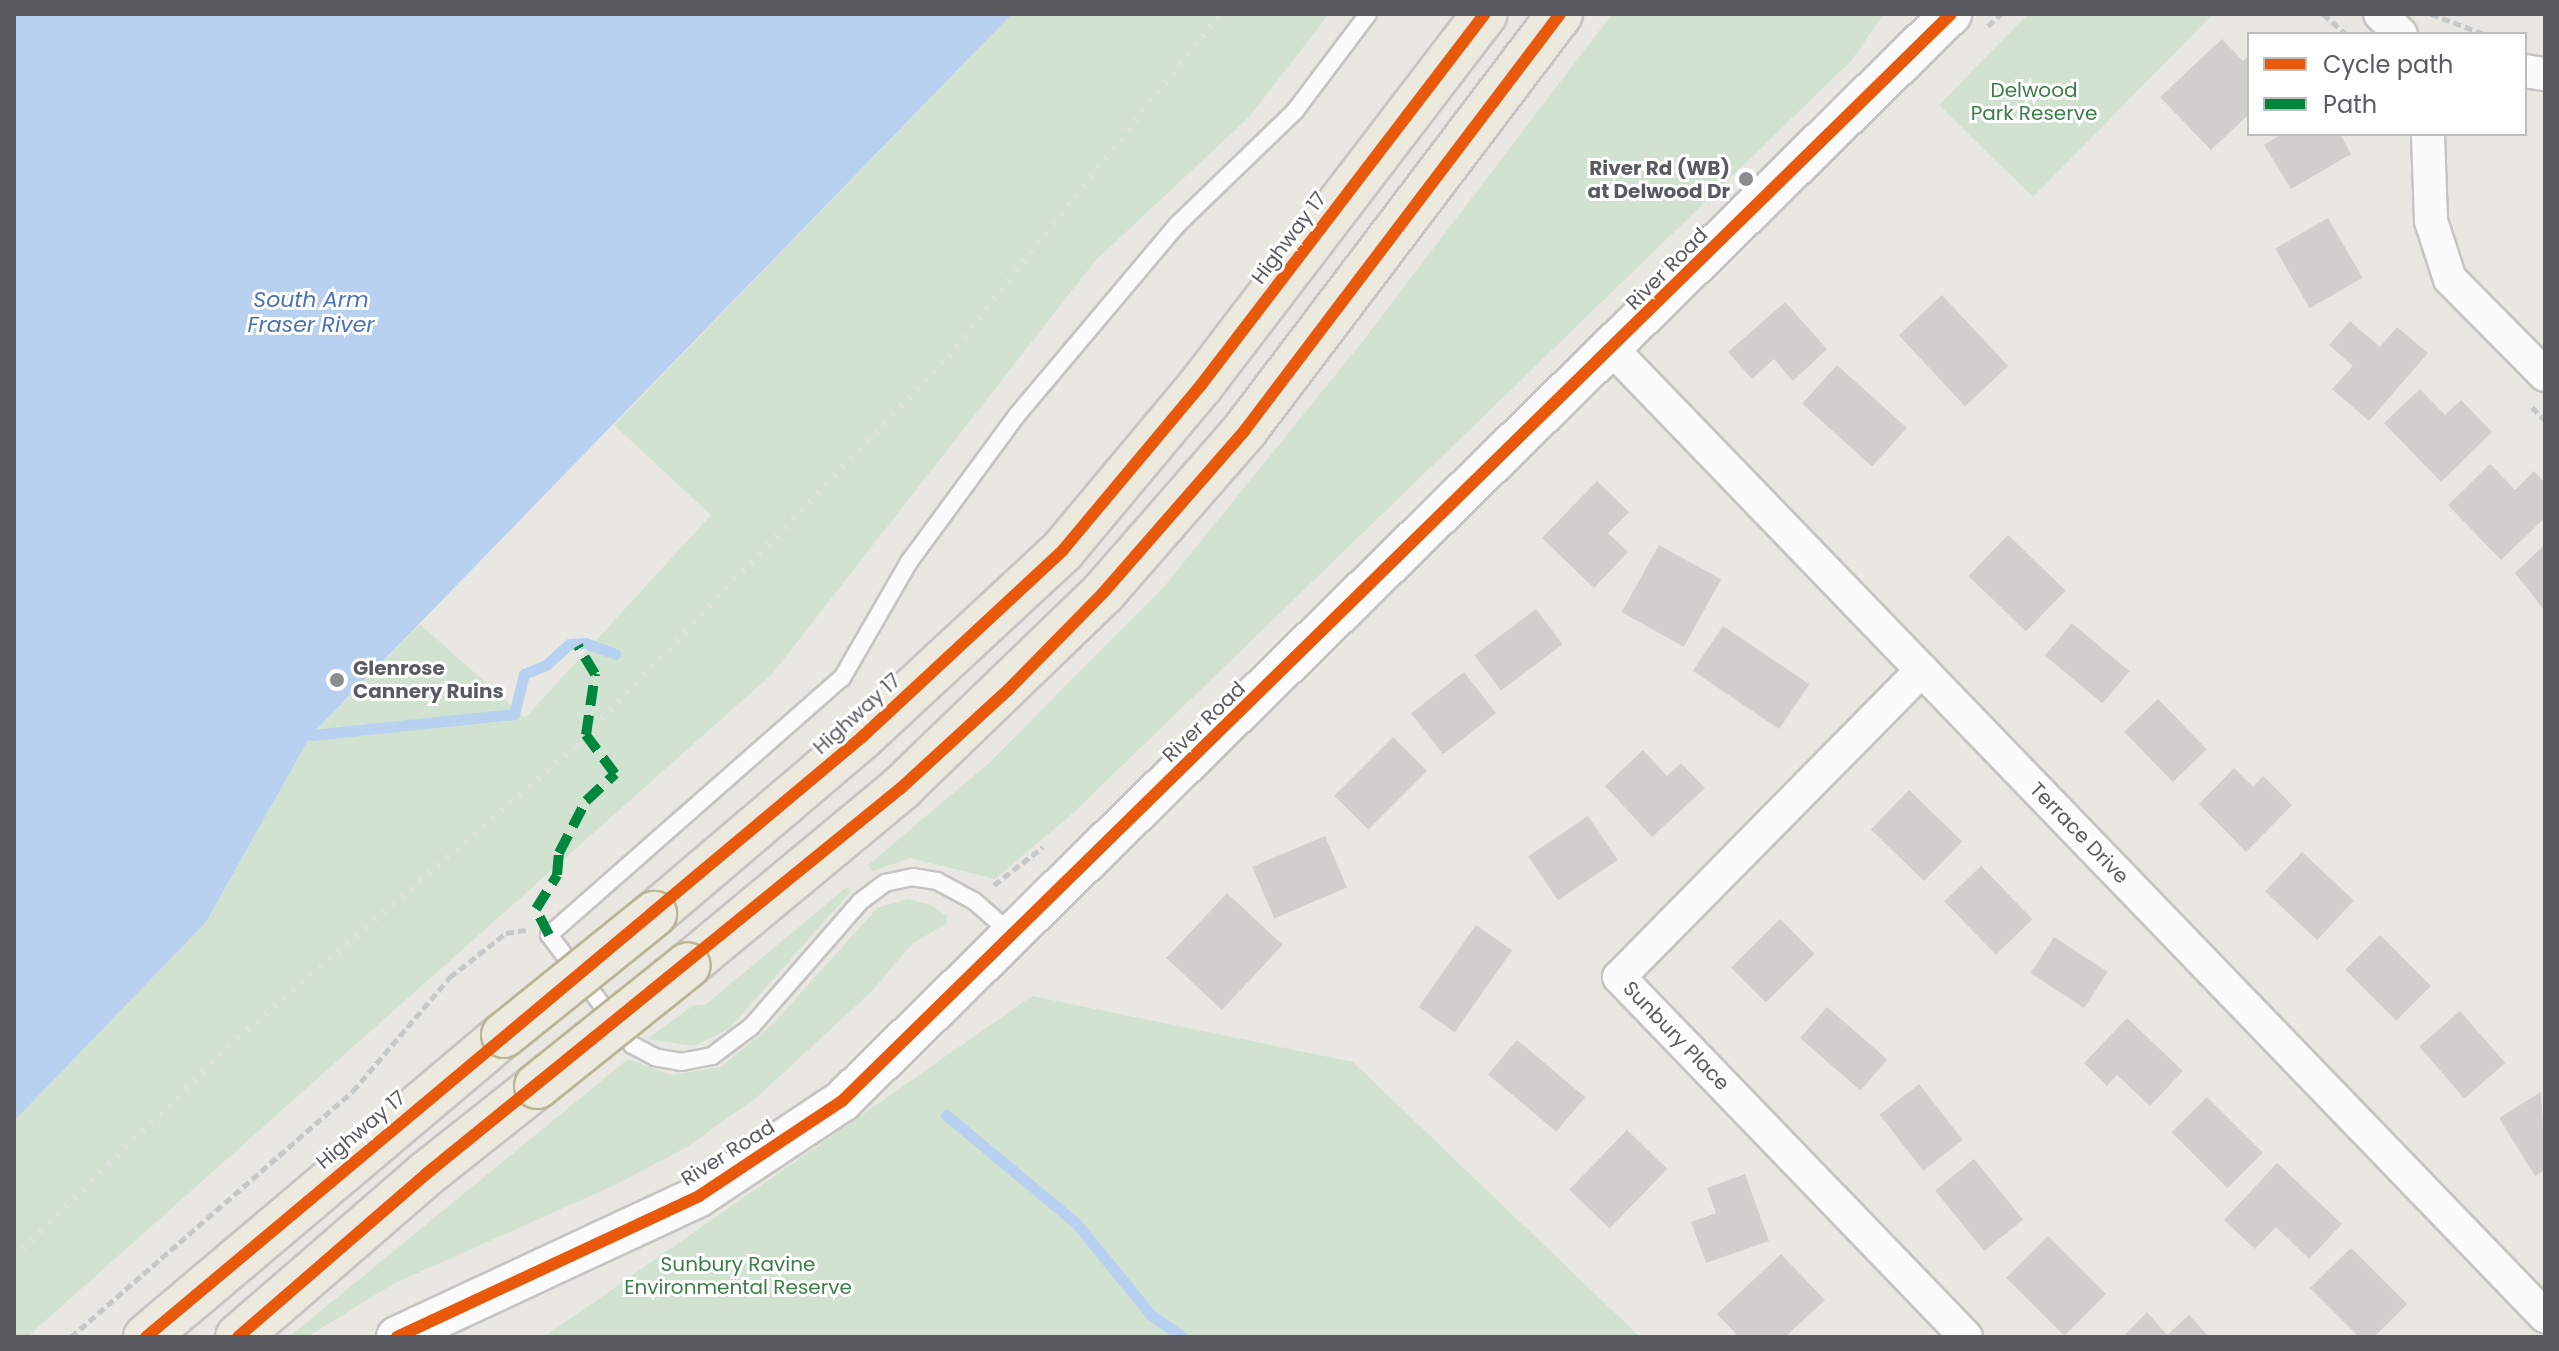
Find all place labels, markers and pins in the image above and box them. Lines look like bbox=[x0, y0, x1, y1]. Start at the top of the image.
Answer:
place label: River Rd (WB) at Delwood Dr bbox=[1588, 156, 1730, 203]
marker: River Rd (WB) at Delwood Dr bbox=[1737, 170, 1755, 188]
place label: Glenrose Cannery Ruins bbox=[353, 656, 504, 703]
marker: Glenrose Cannery Ruins bbox=[328, 671, 346, 689]

